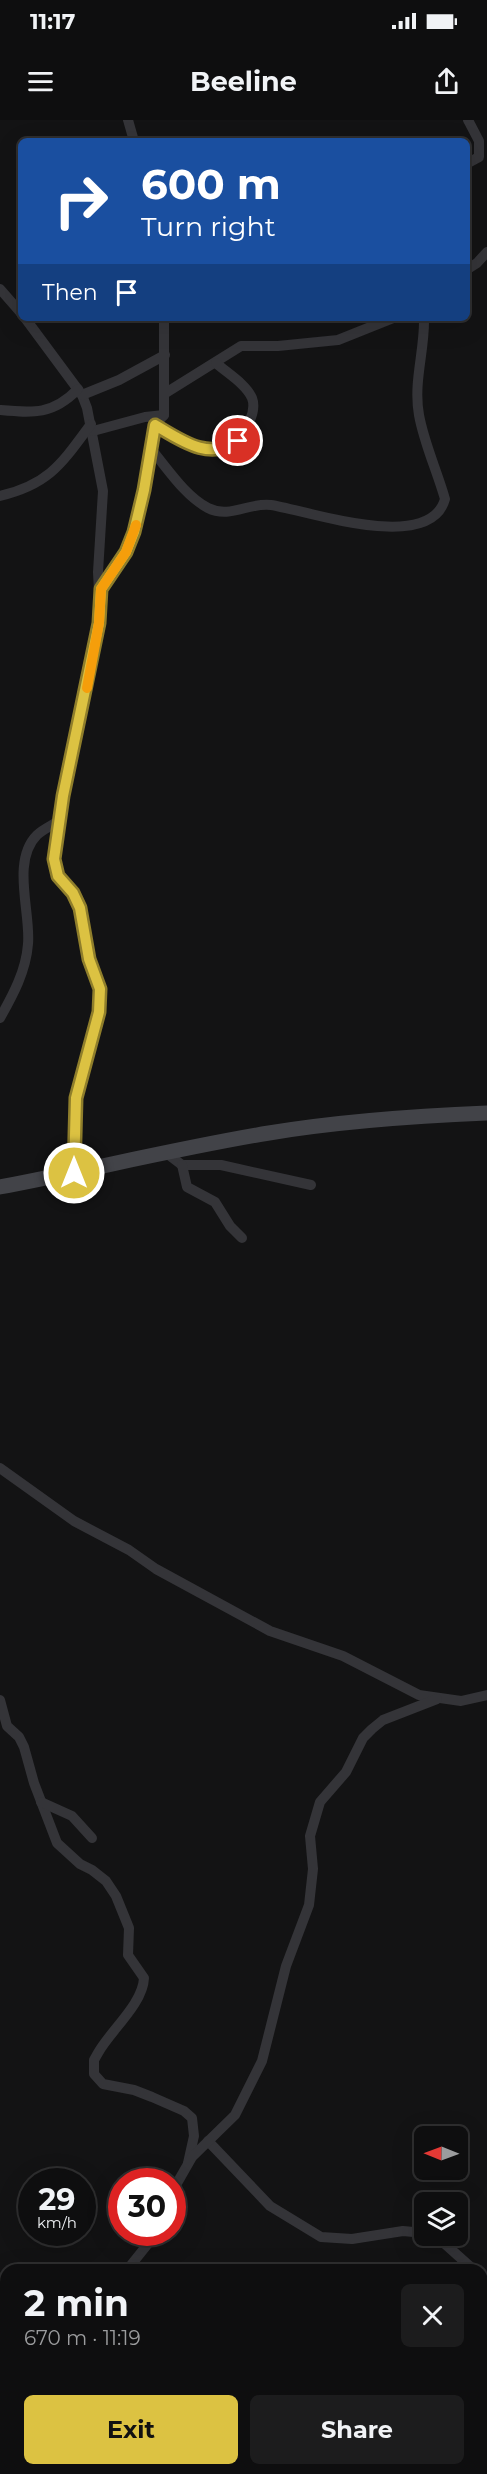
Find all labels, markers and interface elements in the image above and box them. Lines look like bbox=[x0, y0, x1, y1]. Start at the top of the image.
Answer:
text: 11:17 bbox=[30, 8, 75, 35]
icon: menu bbox=[24, 65, 57, 98]
text: Beeline bbox=[190, 65, 297, 98]
icon: share bbox=[430, 65, 463, 98]
text: 600 m bbox=[141, 158, 281, 210]
icon: right bbox=[42, 162, 120, 240]
text: Turn right bbox=[141, 210, 276, 243]
icon: arrive bbox=[110, 276, 143, 309]
text: Then bbox=[42, 279, 98, 306]
pin bbox=[212, 415, 263, 466]
icon: arrive bbox=[221, 424, 254, 457]
position arrow bbox=[42, 1141, 106, 1205]
north arrow bbox=[414, 2126, 468, 2180]
map controls bbox=[414, 2126, 468, 2246]
speed limit sign: 30 bbox=[108, 2168, 186, 2246]
text: 29 bbox=[39, 2181, 75, 2218]
button: layers bbox=[414, 2192, 468, 2246]
text: km/h bbox=[37, 2213, 77, 2232]
text: 2 min bbox=[24, 2281, 129, 2325]
button: close bbox=[401, 2284, 464, 2347]
text: 670 m · 11:19 bbox=[24, 2326, 141, 2350]
button: Exit bbox=[24, 2395, 238, 2464]
button: Share bbox=[250, 2395, 464, 2464]

